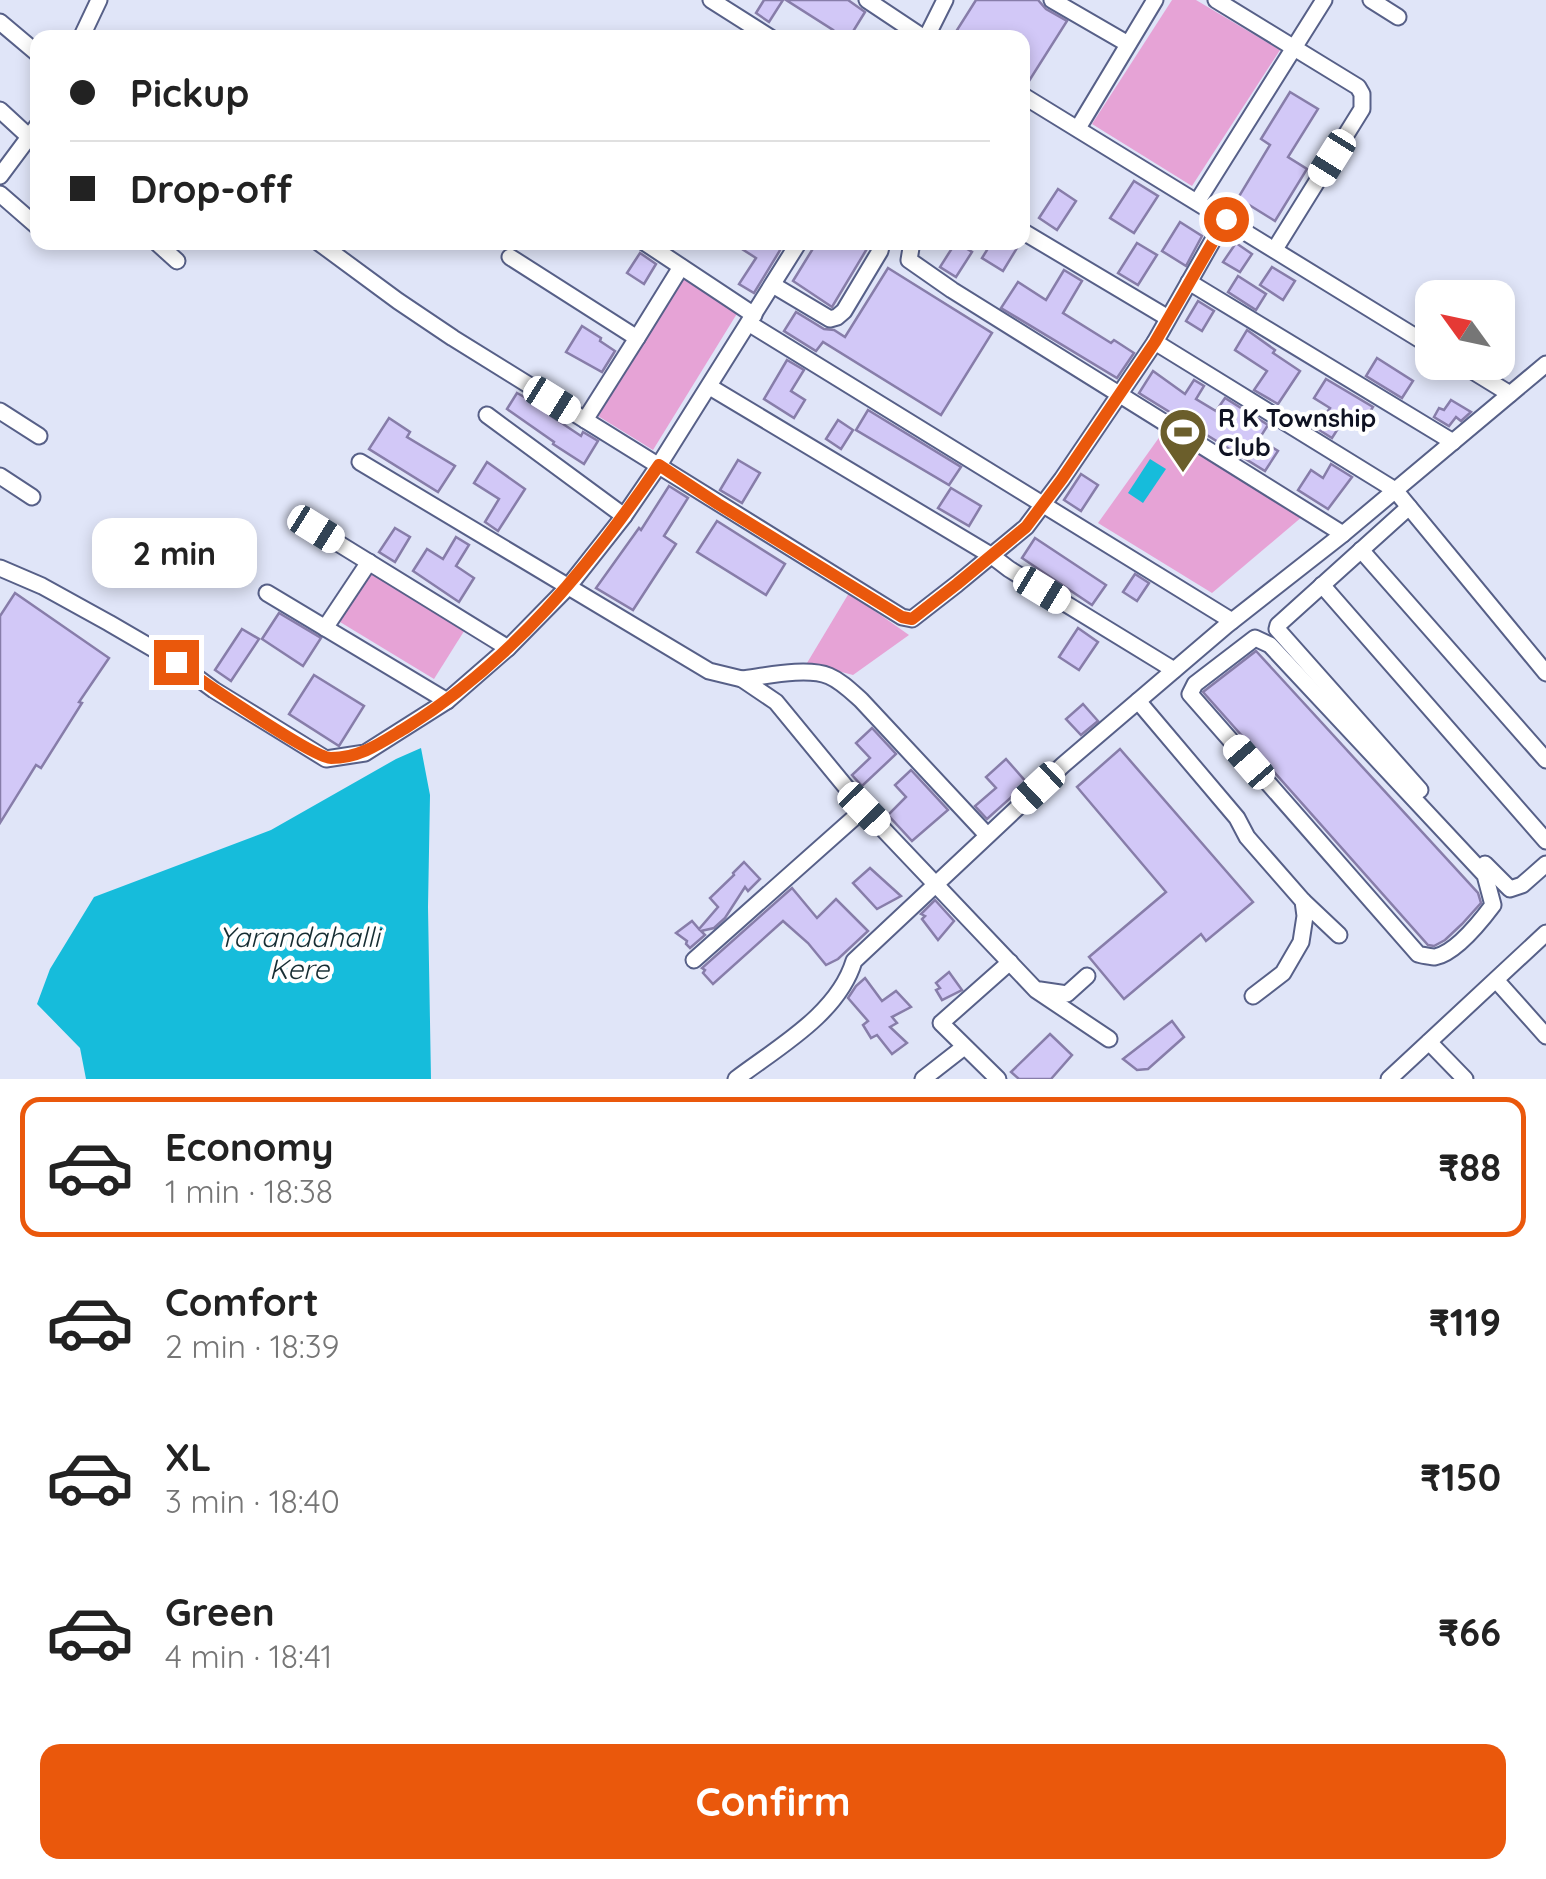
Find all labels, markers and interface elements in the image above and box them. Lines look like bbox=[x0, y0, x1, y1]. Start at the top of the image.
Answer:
text: Pickup bbox=[130, 69, 249, 117]
car bbox=[1303, 125, 1361, 191]
text: Drop-off bbox=[130, 165, 292, 213]
route start bbox=[1204, 197, 1249, 242]
north arrow bbox=[1415, 280, 1515, 380]
map controls bbox=[1415, 280, 1515, 380]
car bbox=[519, 371, 585, 429]
place label: R K Township Club bbox=[1218, 402, 1376, 462]
sports icon: R K Township Club bbox=[1157, 406, 1209, 474]
car bbox=[283, 500, 349, 558]
callout: 2 min bbox=[94, 517, 258, 587]
text: 2 min bbox=[133, 533, 216, 573]
car bbox=[1009, 562, 1075, 618]
route end bbox=[154, 640, 199, 685]
car bbox=[1218, 730, 1280, 794]
car bbox=[1006, 757, 1070, 819]
car bbox=[832, 777, 896, 841]
water label: Yarandahalli Kere bbox=[218, 919, 383, 986]
icon: car bbox=[45, 1122, 135, 1212]
text: Economy bbox=[165, 1123, 334, 1171]
text: ₹88 bbox=[1438, 1143, 1501, 1191]
text: 1 min · 18:38 bbox=[165, 1171, 333, 1211]
icon: car bbox=[45, 1277, 135, 1367]
text: Comfort bbox=[165, 1278, 319, 1326]
text: ₹119 bbox=[1429, 1298, 1501, 1346]
text: 2 min · 18:39 bbox=[165, 1326, 339, 1366]
icon: car bbox=[45, 1432, 135, 1522]
text: XL bbox=[165, 1433, 211, 1481]
text: ₹150 bbox=[1420, 1453, 1501, 1501]
text: 3 min · 18:40 bbox=[165, 1481, 340, 1521]
icon: car bbox=[45, 1587, 135, 1677]
text: Green bbox=[165, 1588, 275, 1636]
text: ₹66 bbox=[1438, 1608, 1501, 1656]
text: 4 min · 18:41 bbox=[165, 1636, 332, 1676]
button: Confirm bbox=[40, 1744, 1506, 1859]

